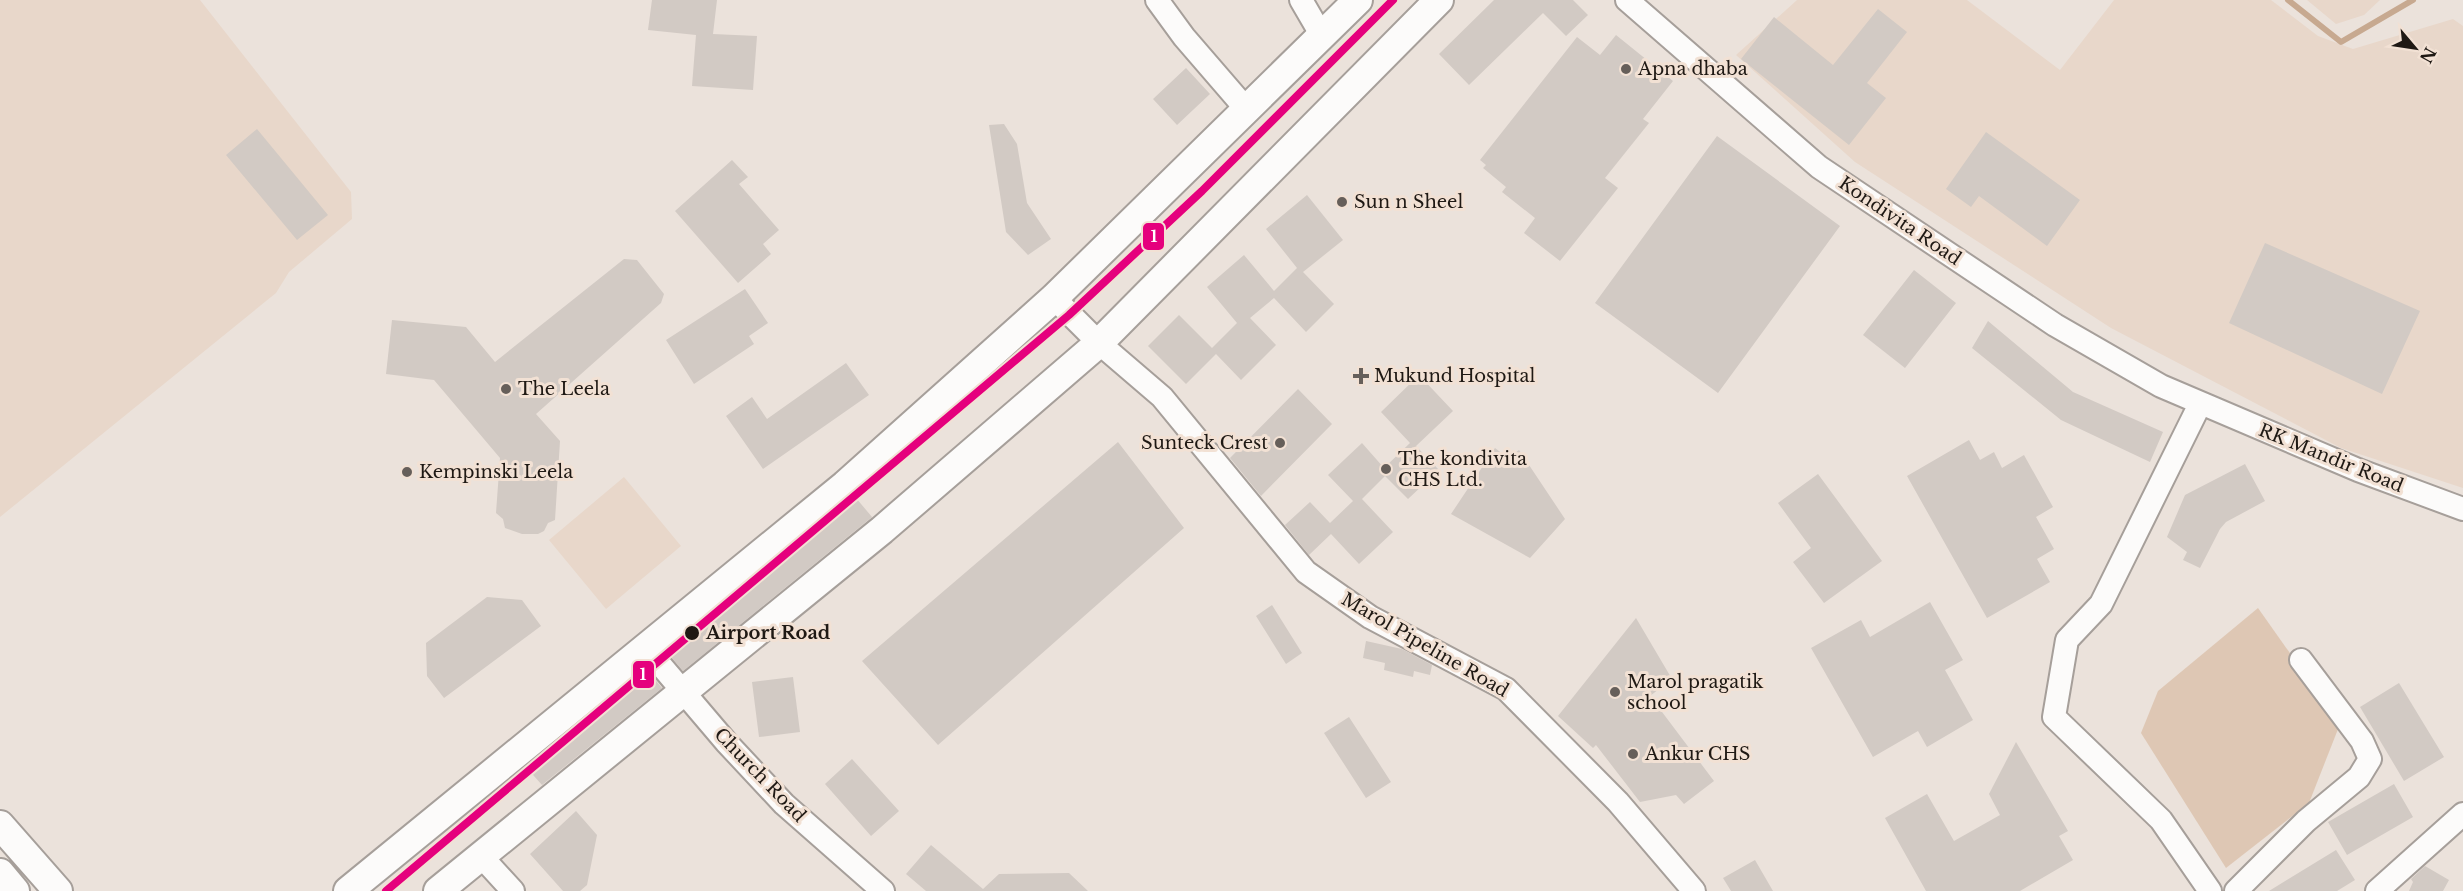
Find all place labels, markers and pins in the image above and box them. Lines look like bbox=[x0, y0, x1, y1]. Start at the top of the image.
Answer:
place label: Apna dhaba bbox=[1637, 58, 1748, 80]
marker: Apna dhaba bbox=[1619, 62, 1633, 76]
place label: Sun n Sheel bbox=[1354, 191, 1463, 213]
marker: Sun n Sheel bbox=[1335, 195, 1349, 209]
place label: Mukund Hospital bbox=[1374, 365, 1535, 387]
marker: Mukund Hospital bbox=[1352, 367, 1370, 385]
place label: The Leela bbox=[518, 378, 610, 400]
marker: The Leela bbox=[499, 382, 513, 396]
place label: Sunteck Crest bbox=[1141, 432, 1268, 454]
marker: Sunteck Crest bbox=[1273, 436, 1287, 450]
place label: The kondivita CHS Ltd. bbox=[1398, 448, 1527, 491]
place label: Kempinski Leela bbox=[419, 461, 573, 483]
marker: The kondivita CHS Ltd. bbox=[1379, 462, 1393, 476]
marker: Kempinski Leela bbox=[400, 465, 414, 479]
place label: Airport Road bbox=[705, 622, 831, 644]
marker: Airport Road bbox=[683, 624, 701, 642]
place label: Marol pragatik school bbox=[1627, 671, 1763, 714]
marker: Marol pragatik school bbox=[1608, 685, 1622, 699]
place label: Ankur CHS bbox=[1644, 743, 1750, 765]
marker: Ankur CHS bbox=[1626, 747, 1640, 761]

